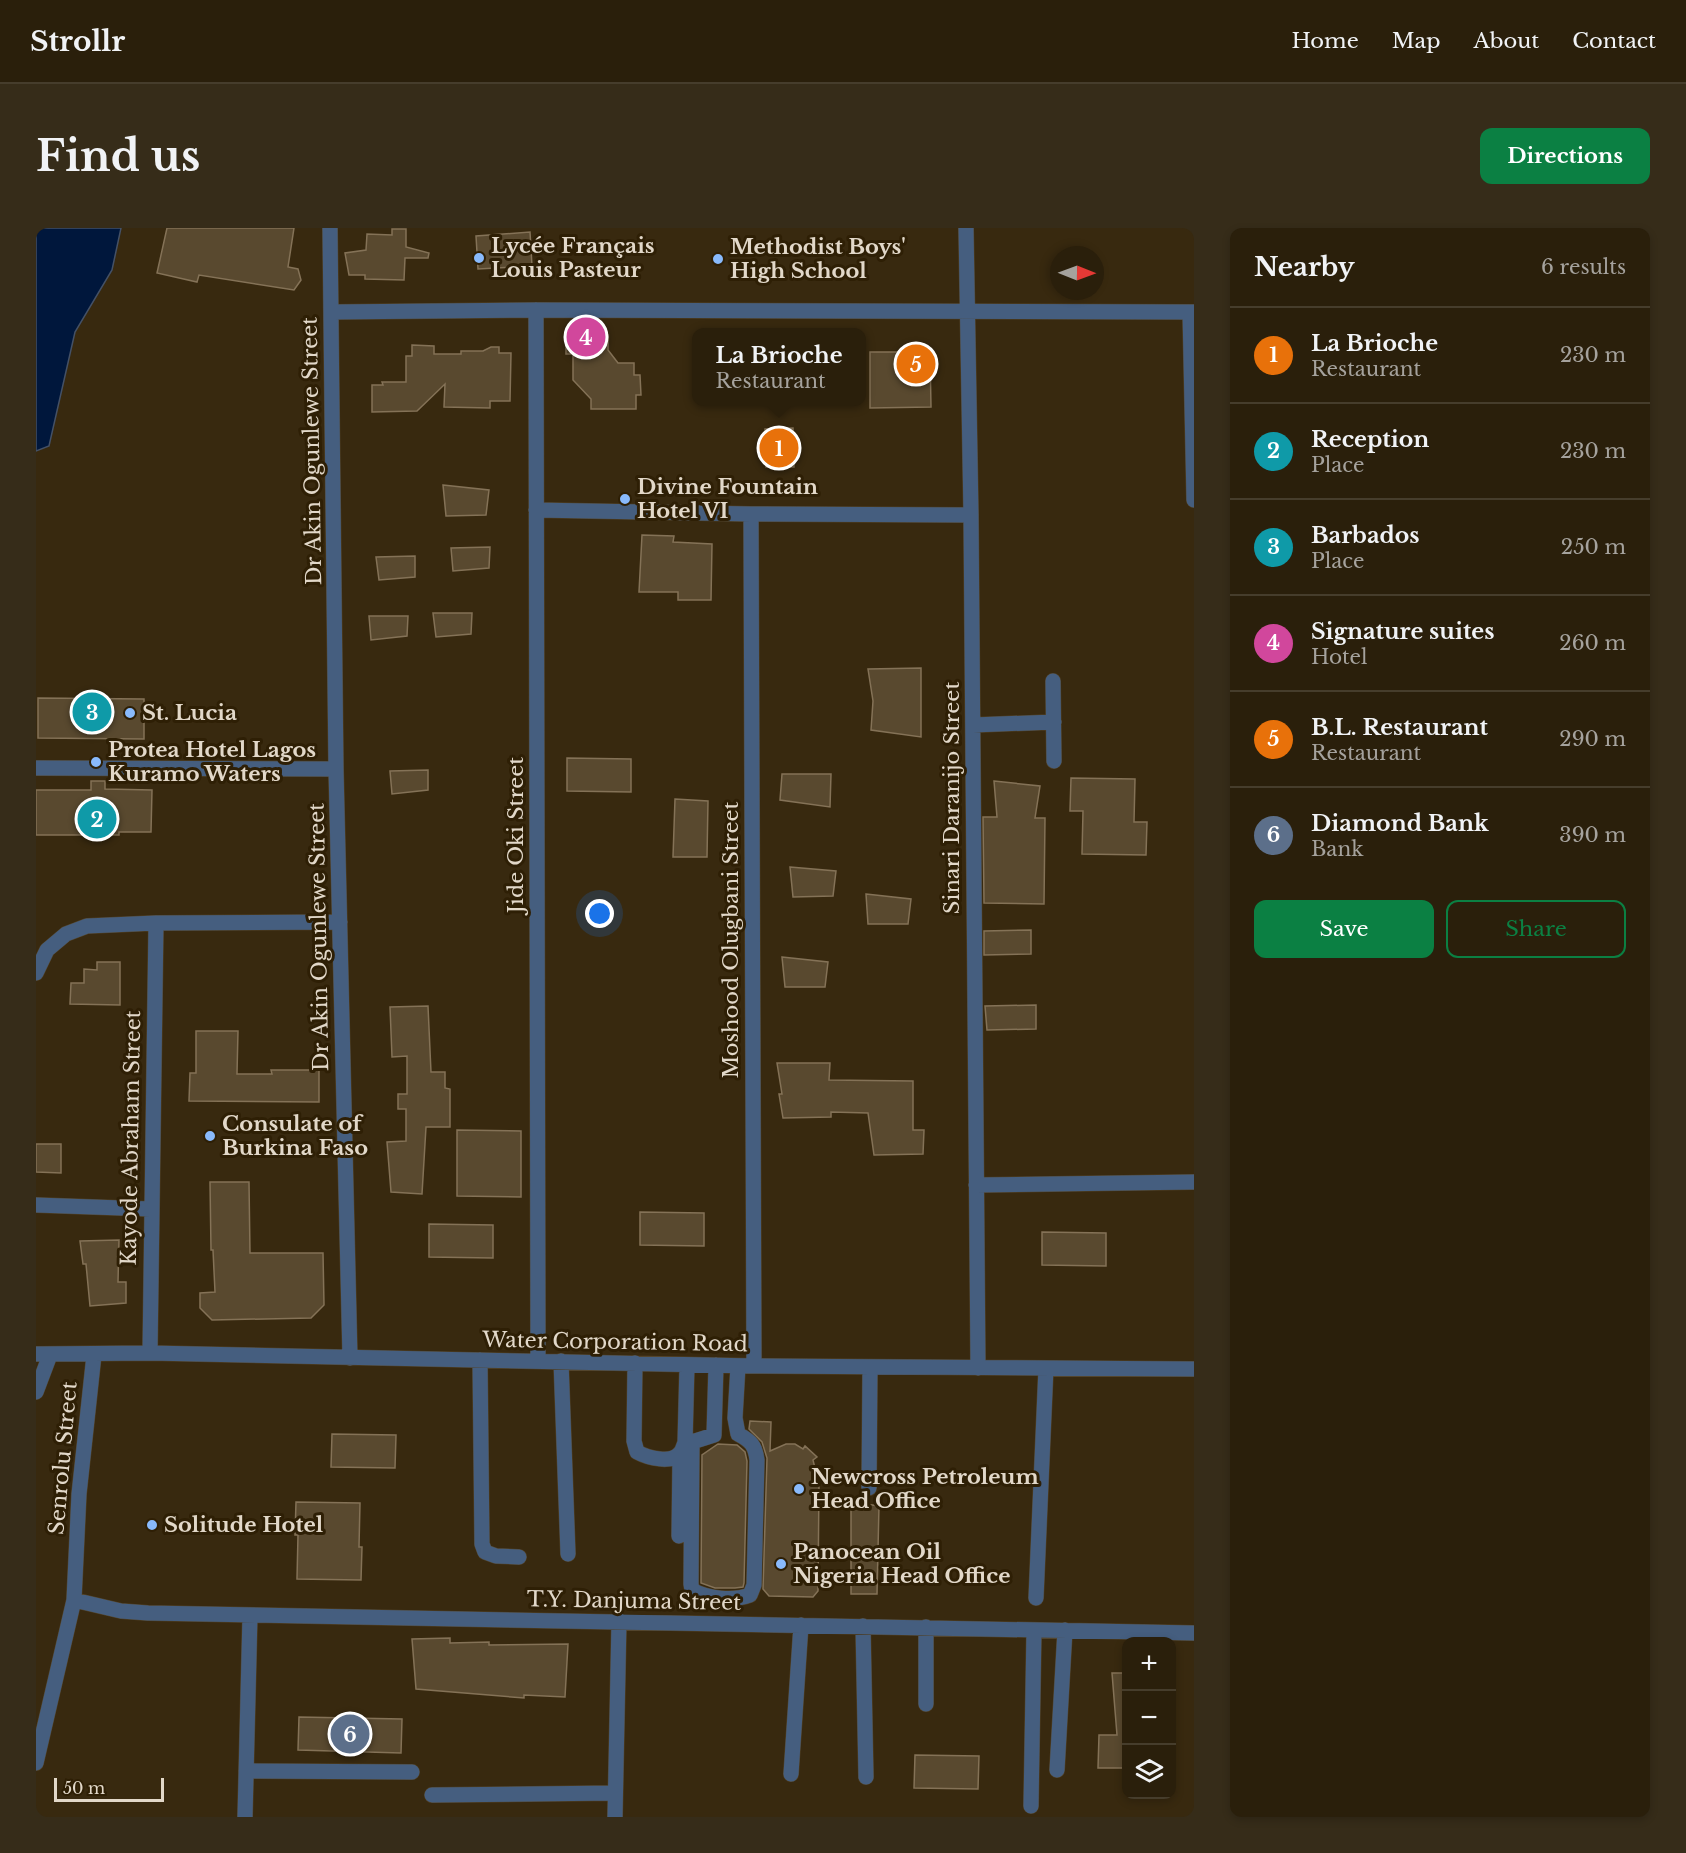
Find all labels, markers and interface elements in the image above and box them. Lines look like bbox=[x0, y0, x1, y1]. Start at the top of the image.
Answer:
text: Strollr bbox=[30, 24, 125, 59]
text: Home bbox=[1292, 28, 1359, 54]
text: Map bbox=[1392, 28, 1440, 54]
text: About bbox=[1473, 28, 1539, 54]
text: Contact bbox=[1572, 28, 1656, 54]
button: Directions bbox=[1480, 128, 1650, 184]
text: Find us bbox=[36, 130, 200, 182]
place label: Lycée Français Louis Pasteur bbox=[491, 233, 655, 283]
place label: Methodist Boys' High School bbox=[730, 234, 906, 284]
north arrow bbox=[1050, 246, 1104, 300]
marker: Lycée Français Louis Pasteur bbox=[472, 251, 486, 265]
text: Nearby bbox=[1254, 251, 1355, 283]
marker: Methodist Boys' High School bbox=[711, 252, 725, 266]
text: 6 results bbox=[1541, 255, 1626, 279]
pin: 4 bbox=[566, 314, 606, 360]
street label: Dr Akin Ogunlewe Street bbox=[297, 317, 327, 585]
popup bbox=[692, 328, 866, 406]
text: La Brioche bbox=[1311, 330, 1438, 357]
text: La Brioche bbox=[715, 342, 843, 369]
pin: 5 bbox=[896, 342, 936, 386]
text: 1 bbox=[1269, 343, 1278, 367]
text: 230 m bbox=[1560, 343, 1626, 367]
text: Restaurant bbox=[1311, 357, 1421, 381]
text: Restaurant bbox=[715, 369, 826, 393]
pin: 1 bbox=[760, 426, 798, 470]
text: Reception bbox=[1311, 426, 1429, 453]
text: 2 bbox=[1267, 439, 1280, 463]
text: 230 m bbox=[1560, 439, 1626, 463]
text: Place bbox=[1311, 453, 1365, 477]
place label: Divine Fountain Hotel VI bbox=[637, 474, 818, 524]
marker: Divine Fountain Hotel VI bbox=[618, 492, 632, 506]
text: Barbados bbox=[1311, 522, 1420, 549]
text: 3 bbox=[1267, 535, 1280, 559]
text: 250 m bbox=[1561, 535, 1626, 559]
text: Place bbox=[1311, 549, 1365, 573]
text: Signature suites bbox=[1311, 618, 1494, 645]
text: 4 bbox=[1267, 631, 1280, 655]
text: 260 m bbox=[1559, 631, 1626, 655]
text: Hotel bbox=[1311, 645, 1368, 669]
street label: Sinari Daranijo Street bbox=[939, 682, 965, 914]
pin: 3 bbox=[72, 690, 112, 734]
place label: St. Lucia bbox=[142, 700, 237, 726]
marker: St. Lucia bbox=[123, 706, 137, 720]
text: B.L. Restaurant bbox=[1311, 714, 1488, 741]
text: 5 bbox=[1268, 727, 1279, 751]
text: 290 m bbox=[1559, 727, 1626, 751]
place label: Protea Hotel Lagos Kuramo Waters bbox=[108, 737, 316, 787]
text: Restaurant bbox=[1311, 741, 1421, 765]
marker: Protea Hotel Lagos Kuramo Waters bbox=[89, 755, 103, 769]
street label: Jide Oki Street bbox=[503, 757, 529, 916]
pin: 2 bbox=[78, 796, 116, 842]
street label: Moshood Olugbani Street bbox=[718, 801, 744, 1079]
street label: Dr Akin Ogunlewe Street bbox=[304, 803, 334, 1071]
text: Diamond Bank bbox=[1311, 810, 1489, 837]
text: 6 bbox=[1267, 823, 1280, 847]
text: 390 m bbox=[1559, 823, 1626, 847]
text: Bank bbox=[1311, 837, 1364, 861]
your location bbox=[585, 899, 614, 928]
button: Save bbox=[1254, 900, 1434, 958]
button: Share bbox=[1446, 900, 1626, 958]
street label: Kayode Abraham Street bbox=[116, 1010, 146, 1266]
place label: Consulate of Burkina Faso bbox=[222, 1111, 368, 1161]
marker: Consulate of Burkina Faso bbox=[203, 1129, 217, 1143]
street label: Water Corporation Road bbox=[481, 1327, 748, 1357]
street label: Senrolu Street bbox=[43, 1380, 83, 1536]
place label: Newcross Petroleum Head Office bbox=[811, 1464, 1039, 1514]
marker: Newcross Petroleum Head Office bbox=[792, 1482, 806, 1496]
place label: Solitude Hotel bbox=[164, 1512, 324, 1538]
marker: Solitude Hotel bbox=[145, 1518, 159, 1532]
place label: Panocean Oil Nigeria Head Office bbox=[793, 1539, 1010, 1589]
marker: Panocean Oil Nigeria Head Office bbox=[774, 1557, 788, 1571]
street label: T.Y. Danjuma Street bbox=[527, 1586, 741, 1616]
map controls bbox=[1122, 1637, 1176, 1799]
button: + bbox=[1122, 1637, 1176, 1691]
button: − bbox=[1122, 1691, 1176, 1745]
pin: 6 bbox=[330, 1712, 370, 1756]
button: layers bbox=[1122, 1745, 1176, 1799]
scale bar bbox=[54, 1775, 164, 1802]
text: 50 m bbox=[63, 1778, 105, 1798]

